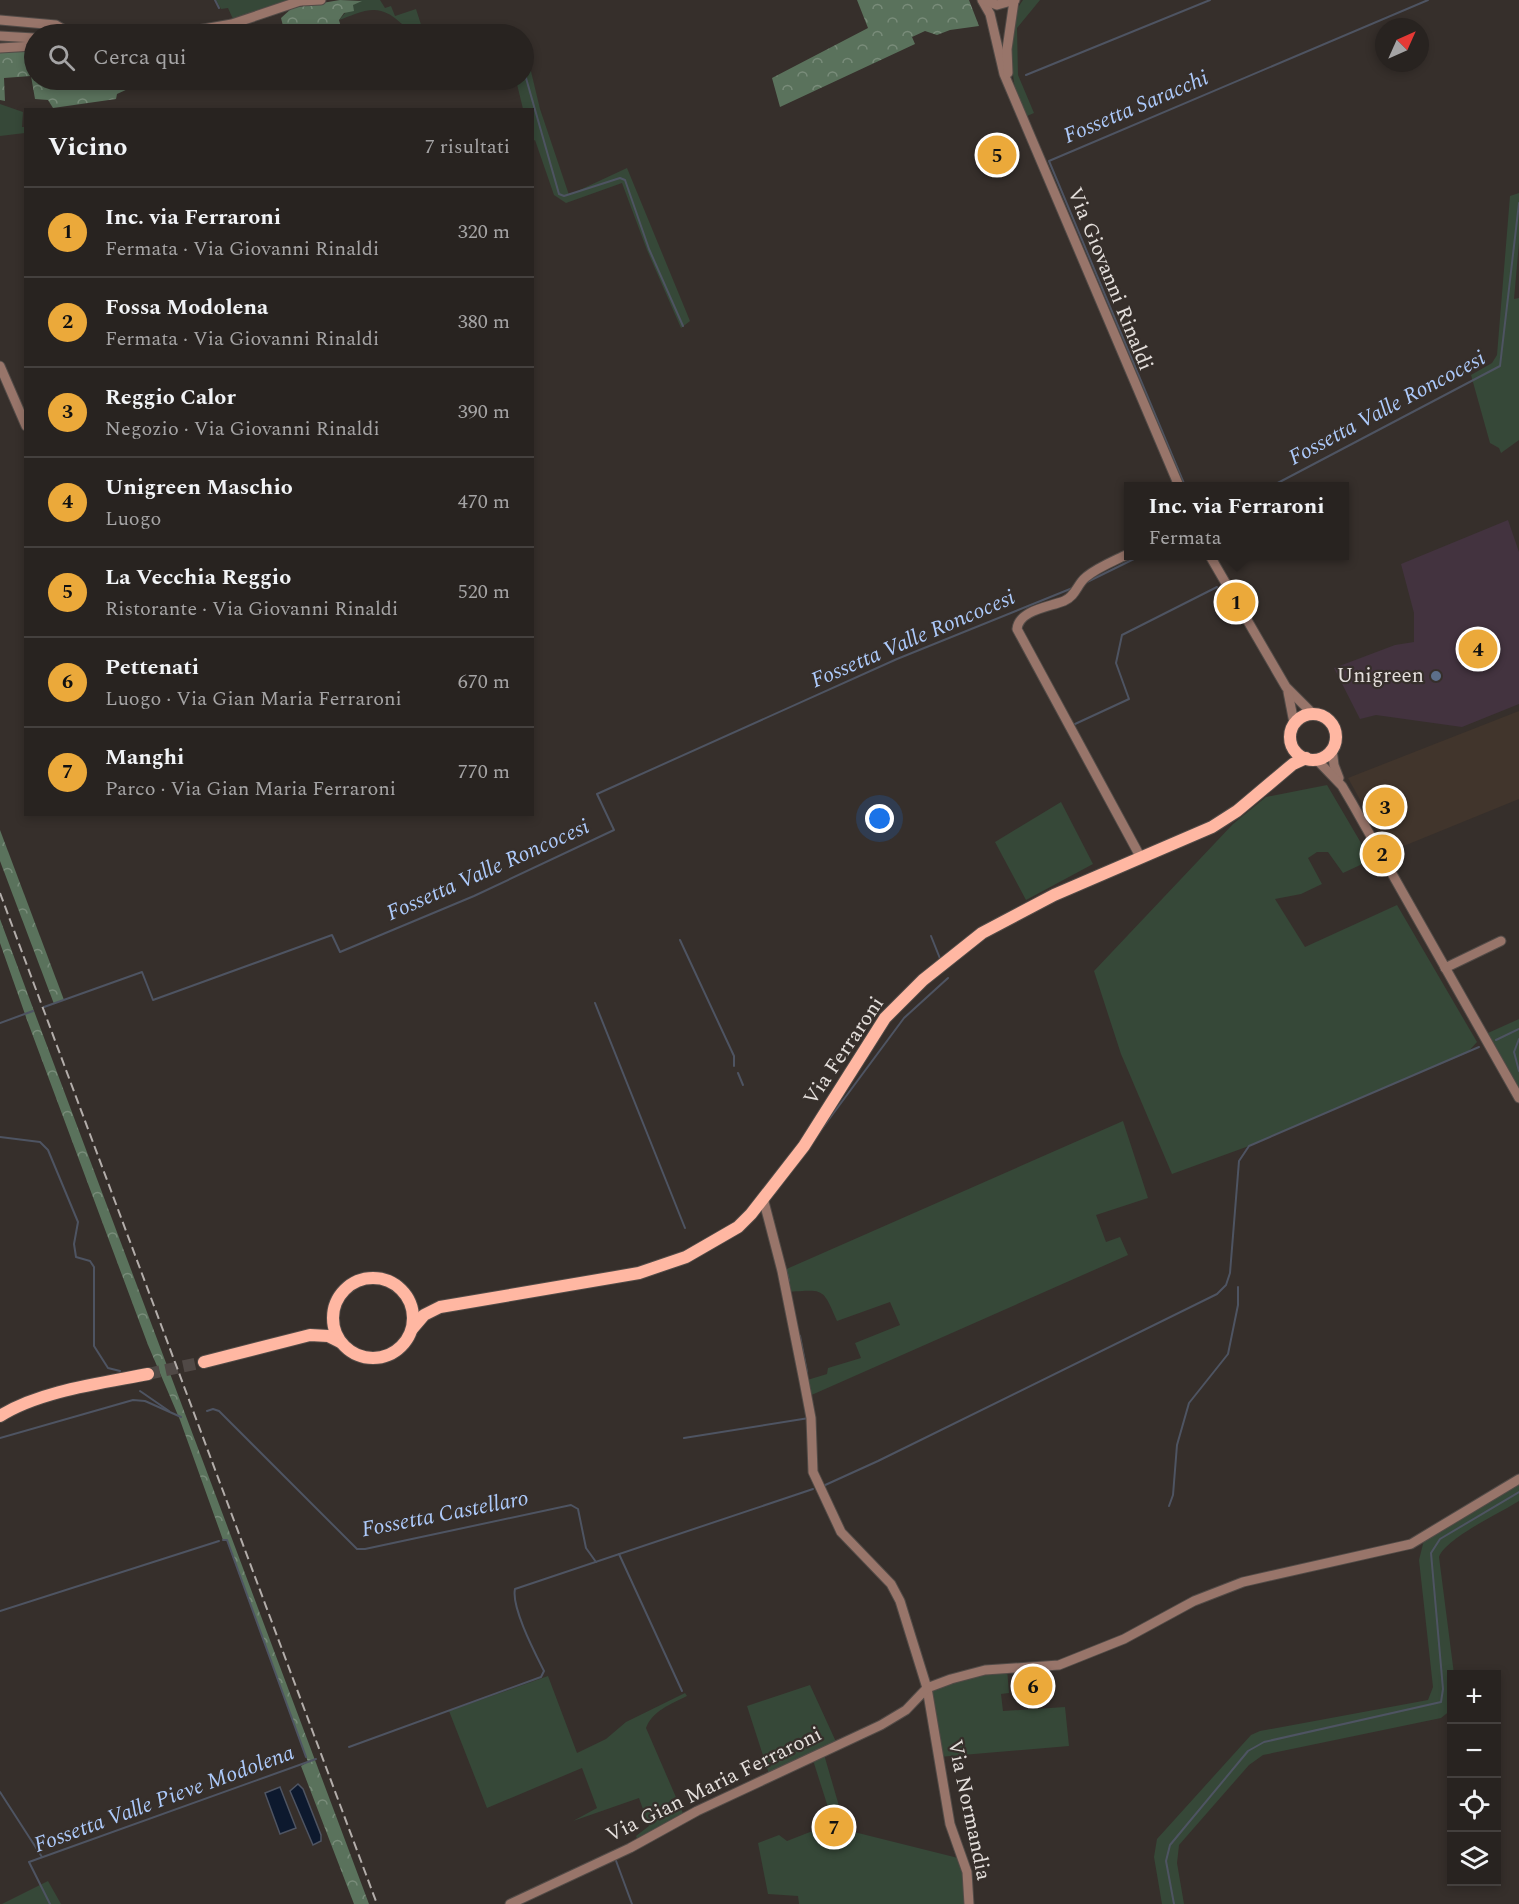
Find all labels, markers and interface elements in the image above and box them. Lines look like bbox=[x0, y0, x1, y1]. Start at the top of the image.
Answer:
north arrow bbox=[1375, 18, 1429, 72]
search box bbox=[24, 24, 534, 90]
icon: search bbox=[45, 41, 78, 74]
text: Cerca qui bbox=[93, 41, 187, 74]
water label: Fossetta Saracchi bbox=[1058, 62, 1214, 152]
text: Vicino bbox=[48, 127, 128, 167]
text: 7 risultati bbox=[425, 132, 510, 162]
pin: 5 bbox=[978, 132, 1016, 178]
street label: Via Giovanni Rinaldi bbox=[1059, 182, 1161, 376]
text: Inc. via Ferraroni bbox=[105, 201, 281, 234]
text: 1 bbox=[62, 217, 73, 247]
text: 320 m bbox=[458, 217, 510, 247]
text: Fermata · Via Giovanni Rinaldi bbox=[105, 234, 379, 264]
text: Fossa Modolena bbox=[105, 291, 268, 324]
text: 2 bbox=[62, 307, 73, 337]
text: 380 m bbox=[458, 307, 510, 337]
text: Fermata · Via Giovanni Rinaldi bbox=[105, 324, 379, 354]
water label: Fossetta Valle Roncocesi bbox=[1283, 342, 1491, 474]
text: Reggio Calor bbox=[105, 381, 236, 414]
text: 3 bbox=[62, 397, 73, 427]
text: 390 m bbox=[458, 397, 510, 427]
text: Negozio · Via Giovanni Rinaldi bbox=[105, 414, 380, 444]
text: Unigreen Maschio bbox=[105, 471, 293, 504]
popup bbox=[1124, 482, 1349, 560]
text: 4 bbox=[62, 487, 73, 517]
text: 470 m bbox=[458, 487, 510, 517]
text: Inc. via Ferraroni bbox=[1148, 490, 1325, 523]
text: Luogo bbox=[105, 504, 161, 534]
text: Fermata bbox=[1148, 523, 1222, 553]
text: La Vecchia Reggio bbox=[105, 561, 291, 594]
text: 5 bbox=[62, 577, 73, 607]
text: 520 m bbox=[458, 577, 510, 607]
pin: 1 bbox=[1216, 580, 1256, 624]
water label: Fossetta Valle Roncocesi bbox=[806, 581, 1020, 697]
text: Ristorante · Via Giovanni Rinaldi bbox=[105, 594, 398, 624]
pin: 4 bbox=[1458, 626, 1498, 672]
text: Pettenati bbox=[105, 651, 199, 684]
place label: Unigreen bbox=[1337, 660, 1424, 692]
text: 6 bbox=[62, 667, 73, 697]
text: 670 m bbox=[458, 667, 510, 697]
marker: Unigreen bbox=[1429, 669, 1443, 683]
text: Luogo · Via Gian Maria Ferraroni bbox=[105, 684, 402, 714]
text: Manghi bbox=[105, 741, 184, 774]
text: 7 bbox=[62, 757, 73, 787]
text: 770 m bbox=[458, 757, 510, 787]
text: Parco · Via Gian Maria Ferraroni bbox=[105, 774, 396, 804]
pin: 3 bbox=[1366, 784, 1404, 830]
your location bbox=[865, 804, 894, 833]
water label: Fossetta Valle Roncocesi bbox=[381, 810, 595, 930]
pin: 2 bbox=[1362, 832, 1402, 876]
street label: Via Ferraroni bbox=[796, 990, 892, 1112]
water label: Fossetta Castellaro bbox=[359, 1482, 531, 1546]
pin: 6 bbox=[1014, 1664, 1052, 1708]
map controls bbox=[1447, 1670, 1501, 1886]
button: + bbox=[1447, 1670, 1501, 1724]
street label: Via Gian Maria Ferraroni bbox=[601, 1719, 827, 1851]
button: − bbox=[1447, 1724, 1501, 1778]
water label: Fossetta Valle Pieve Modolena bbox=[29, 1736, 299, 1862]
street label: Via Normandia bbox=[938, 1737, 1000, 1884]
button: locate bbox=[1447, 1778, 1501, 1832]
pin: 7 bbox=[814, 1804, 854, 1850]
button: layers bbox=[1447, 1832, 1501, 1886]

